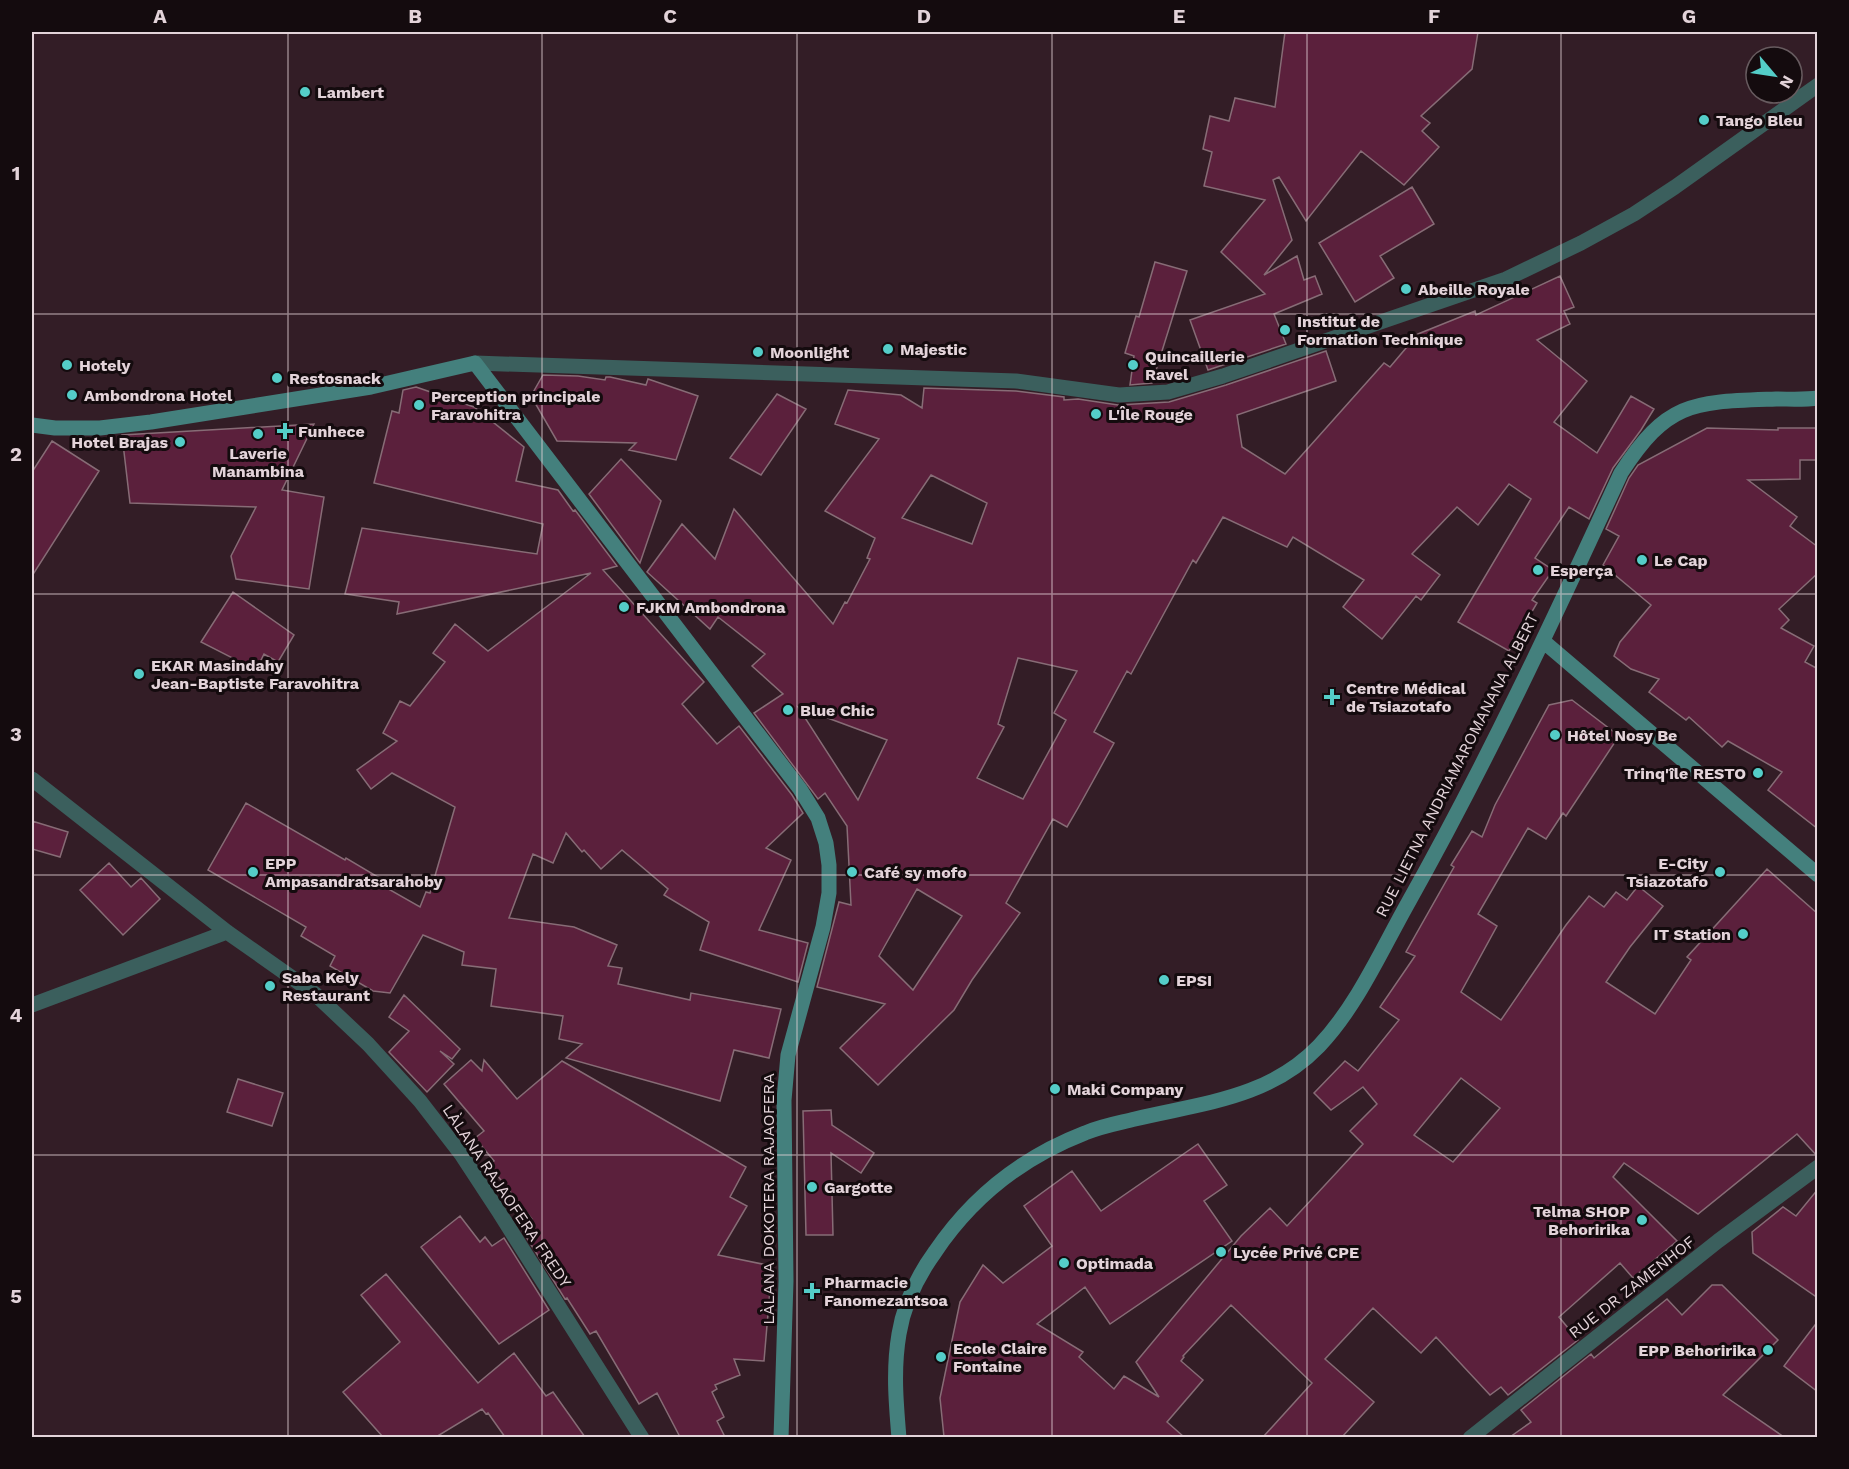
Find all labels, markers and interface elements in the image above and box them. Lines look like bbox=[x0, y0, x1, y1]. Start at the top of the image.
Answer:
text: A bbox=[153, 4, 167, 28]
text: B bbox=[408, 4, 422, 28]
text: C bbox=[663, 4, 677, 28]
text: D bbox=[917, 4, 931, 28]
text: E bbox=[1173, 4, 1185, 28]
text: F bbox=[1428, 4, 1440, 28]
text: G bbox=[1682, 4, 1696, 28]
north arrow bbox=[1744, 45, 1804, 105]
text: N bbox=[1775, 72, 1798, 92]
place label: Lambert bbox=[317, 83, 384, 102]
marker: Lambert bbox=[298, 85, 312, 99]
place label: Tango Bleu bbox=[1716, 111, 1803, 130]
marker: Tango Bleu bbox=[1697, 113, 1711, 127]
text: 1 bbox=[12, 161, 20, 185]
place label: Abeille Royale bbox=[1418, 280, 1530, 299]
marker: Abeille Royale bbox=[1399, 282, 1413, 296]
place label: Institut de Formation Technique bbox=[1297, 312, 1463, 349]
marker: Institut de Formation Technique bbox=[1278, 323, 1292, 337]
place label: Majestic bbox=[900, 340, 967, 359]
marker: Majestic bbox=[881, 342, 895, 356]
place label: Moonlight bbox=[770, 343, 849, 362]
marker: Moonlight bbox=[751, 345, 765, 359]
place label: Quincaillerie Ravel bbox=[1145, 347, 1245, 384]
place label: Hotely bbox=[79, 356, 132, 375]
marker: Hotely bbox=[60, 358, 74, 372]
marker: Quincaillerie Ravel bbox=[1126, 358, 1140, 372]
place label: Restosnack bbox=[289, 369, 381, 388]
marker: Restosnack bbox=[270, 371, 284, 385]
place label: Ambondrona Hotel bbox=[84, 386, 233, 405]
place label: Perception principale Faravohitra bbox=[431, 387, 600, 424]
marker: Ambondrona Hotel bbox=[65, 388, 79, 402]
marker: Perception principale Faravohitra bbox=[412, 398, 426, 412]
place label: L'Île Rouge bbox=[1108, 405, 1193, 424]
marker: L'Île Rouge bbox=[1089, 407, 1103, 421]
marker: Funhece bbox=[276, 422, 294, 440]
place label: Funhece bbox=[298, 422, 365, 441]
marker: Laverie Manambina bbox=[251, 427, 265, 441]
place label: Hotel Brajas bbox=[71, 433, 168, 452]
marker: Hotel Brajas bbox=[173, 435, 187, 449]
text: 2 bbox=[10, 442, 22, 466]
place label: Laverie Manambina bbox=[212, 444, 305, 481]
place label: Le Cap bbox=[1654, 551, 1708, 570]
marker: Le Cap bbox=[1635, 553, 1649, 567]
place label: Esperça bbox=[1550, 561, 1614, 580]
marker: Esperça bbox=[1531, 563, 1545, 577]
place label: FJKM Ambondrona bbox=[636, 598, 786, 617]
marker: FJKM Ambondrona bbox=[617, 600, 631, 614]
street label: RUE LIETNA ANDRIAMAROMANANA ALBERT bbox=[1372, 610, 1542, 920]
place label: EKAR Masindahy Jean-Baptiste Faravohitra bbox=[151, 656, 360, 693]
marker: EKAR Masindahy Jean-Baptiste Faravohitra bbox=[132, 667, 146, 681]
place label: Centre Médical de Tsiazotafo bbox=[1346, 679, 1466, 716]
marker: Centre Médical de Tsiazotafo bbox=[1323, 688, 1341, 706]
place label: Blue Chic bbox=[800, 701, 874, 720]
marker: Blue Chic bbox=[781, 703, 795, 717]
text: 3 bbox=[10, 722, 22, 746]
place label: Hôtel Nosy Be bbox=[1567, 726, 1677, 745]
marker: Hôtel Nosy Be bbox=[1548, 728, 1562, 742]
place label: Trinq'île RESTO bbox=[1624, 764, 1746, 783]
marker: Trinq'île RESTO bbox=[1751, 766, 1765, 780]
place label: EPP Ampasandratsarahoby bbox=[265, 854, 444, 891]
place label: E-City Tsiazotafo bbox=[1626, 854, 1709, 891]
place label: Café sy mofo bbox=[864, 863, 967, 882]
marker: EPP Ampasandratsarahoby bbox=[246, 865, 260, 879]
marker: Café sy mofo bbox=[845, 865, 859, 879]
marker: E-City Tsiazotafo bbox=[1713, 865, 1727, 879]
place label: IT Station bbox=[1654, 925, 1731, 944]
marker: IT Station bbox=[1736, 927, 1750, 941]
place label: Saba Kely Restaurant bbox=[282, 968, 370, 1005]
place label: EPSI bbox=[1176, 971, 1212, 990]
marker: EPSI bbox=[1157, 973, 1171, 987]
marker: Saba Kely Restaurant bbox=[263, 979, 277, 993]
text: 4 bbox=[10, 1003, 23, 1027]
street label: LÀLANA DOKOTERA RAJAOFERA bbox=[759, 1073, 778, 1325]
place label: Maki Company bbox=[1067, 1080, 1184, 1099]
marker: Maki Company bbox=[1048, 1082, 1062, 1096]
street label: LÀLANA RAJAOFERA FREDY bbox=[439, 1101, 575, 1291]
place label: Gargotte bbox=[824, 1178, 893, 1197]
marker: Gargotte bbox=[805, 1180, 819, 1194]
place label: Telma SHOP Behoririka bbox=[1533, 1202, 1631, 1239]
marker: Telma SHOP Behoririka bbox=[1635, 1213, 1649, 1227]
street label: RUE DR ZAMENHOF bbox=[1565, 1232, 1699, 1342]
place label: Lycée Privé CPE bbox=[1233, 1243, 1359, 1262]
marker: Lycée Privé CPE bbox=[1214, 1245, 1228, 1259]
place label: Optimada bbox=[1076, 1254, 1154, 1273]
marker: Optimada bbox=[1057, 1256, 1071, 1270]
place label: Pharmacie Fanomezantsoa bbox=[824, 1273, 949, 1310]
text: 5 bbox=[10, 1284, 22, 1308]
marker: Pharmacie Fanomezantsoa bbox=[805, 1284, 819, 1298]
place label: Ecole Claire Fontaine bbox=[953, 1339, 1047, 1376]
place label: EPP Behoririka bbox=[1638, 1341, 1757, 1360]
marker: EPP Behoririka bbox=[1761, 1343, 1775, 1357]
marker: Ecole Claire Fontaine bbox=[934, 1350, 948, 1364]

